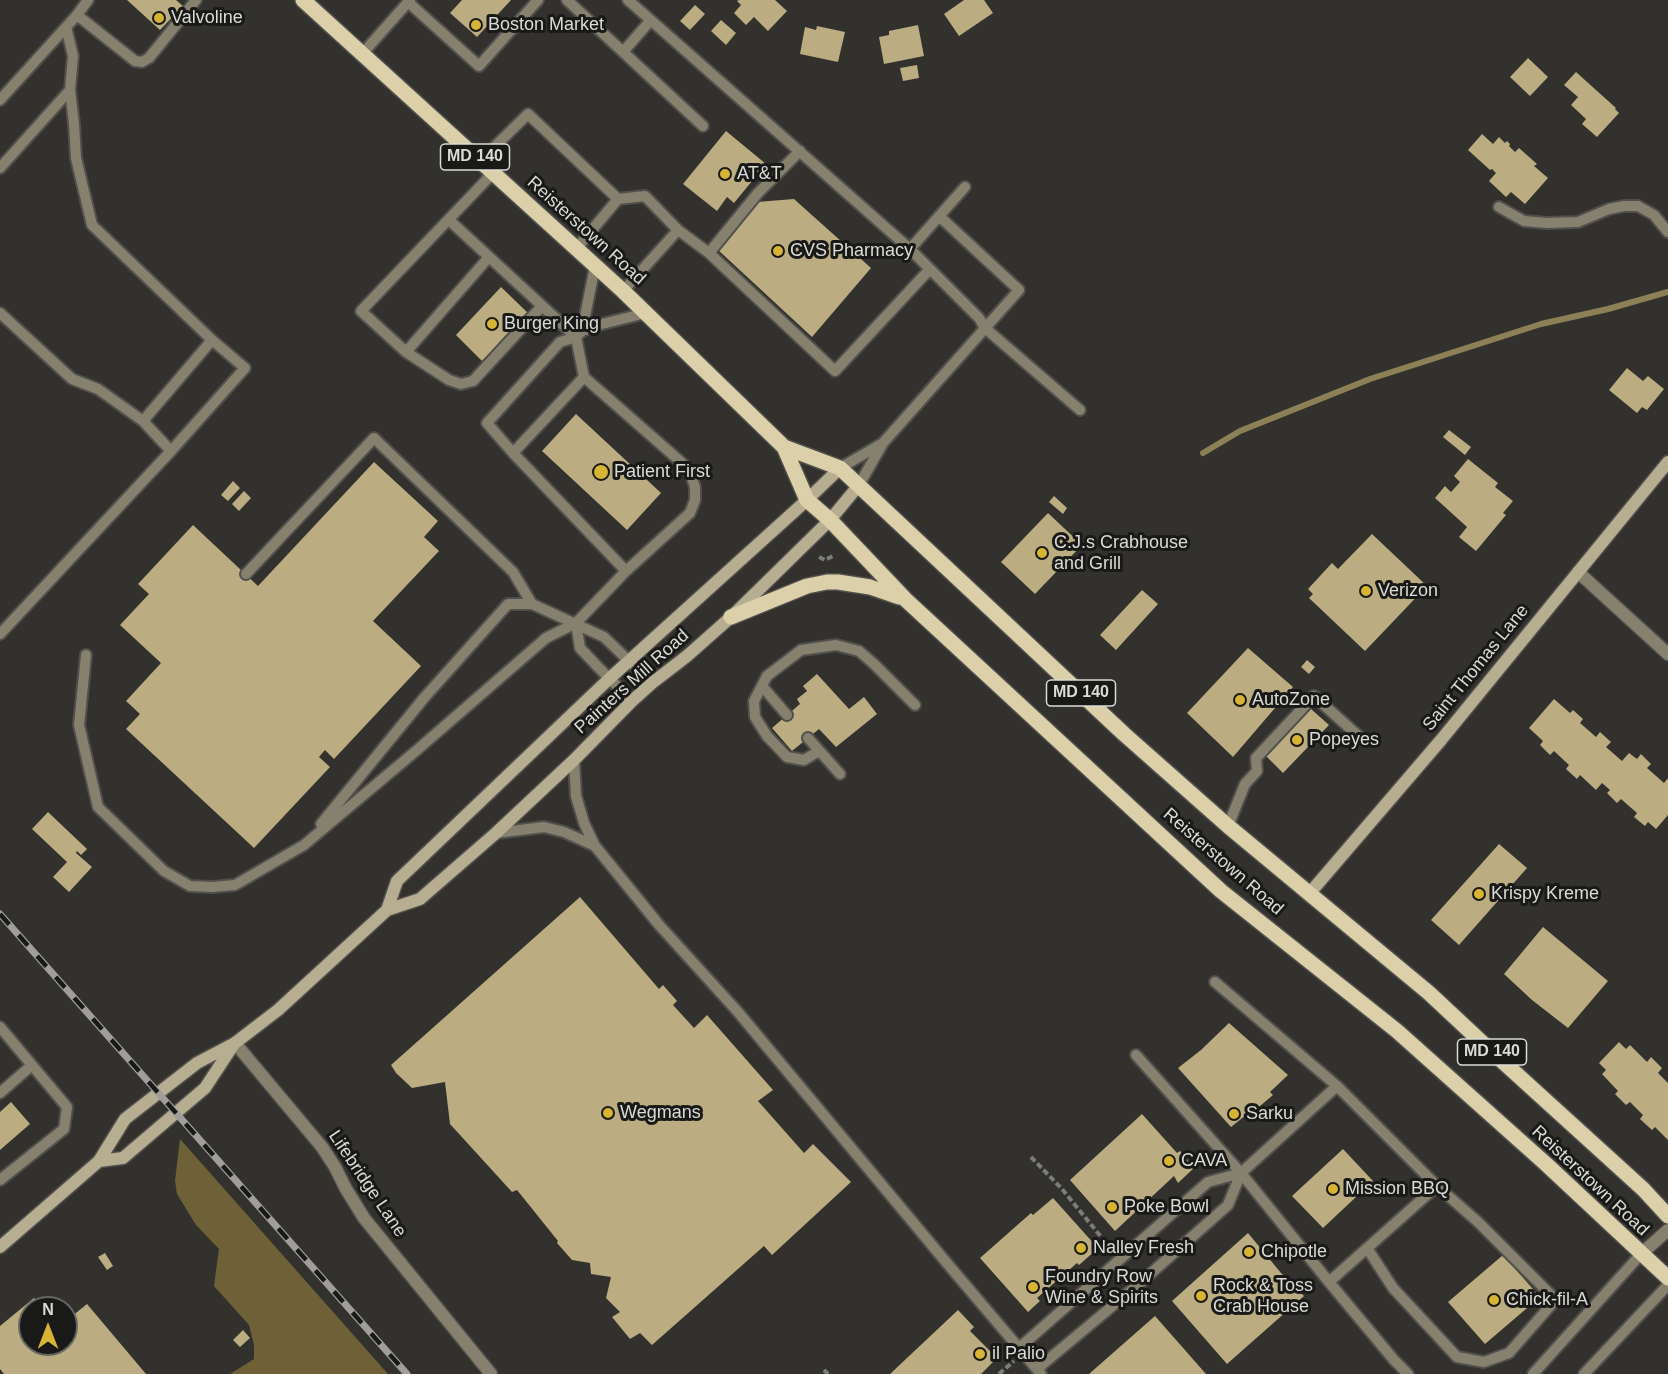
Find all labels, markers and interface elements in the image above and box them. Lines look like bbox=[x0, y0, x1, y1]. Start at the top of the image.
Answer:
place label: Valvoline bbox=[171, 7, 243, 29]
marker: Valvoline bbox=[152, 11, 166, 25]
place label: Boston Market bbox=[488, 14, 604, 36]
marker: Boston Market bbox=[469, 18, 483, 32]
road number: MD 140 bbox=[440, 144, 510, 170]
place label: AT&T bbox=[737, 163, 782, 185]
marker: AT&T bbox=[718, 167, 732, 181]
street label: Reisterstown Road bbox=[522, 172, 650, 290]
place label: CVS Pharmacy bbox=[790, 240, 913, 262]
marker: CVS Pharmacy bbox=[771, 244, 785, 258]
place label: Burger King bbox=[504, 313, 599, 335]
marker: Burger King bbox=[485, 317, 499, 331]
place label: Patient First bbox=[614, 461, 710, 483]
marker: Patient First bbox=[592, 463, 610, 481]
place label: C.J.s Crabhouse and Grill bbox=[1054, 532, 1188, 574]
marker: C.J.s Crabhouse and Grill bbox=[1035, 546, 1049, 560]
place label: Verizon bbox=[1378, 580, 1438, 602]
marker: Verizon bbox=[1359, 584, 1373, 598]
street label: Saint Thomas Lane bbox=[1418, 601, 1534, 735]
street label: Painters Mill Road bbox=[571, 625, 693, 739]
road number: MD 140 bbox=[1046, 680, 1116, 706]
place label: AutoZone bbox=[1252, 689, 1330, 711]
marker: AutoZone bbox=[1233, 693, 1247, 707]
place label: Popeyes bbox=[1309, 729, 1379, 751]
marker: Popeyes bbox=[1290, 733, 1304, 747]
street label: Reisterstown Road bbox=[1159, 804, 1287, 920]
place label: Krispy Kreme bbox=[1491, 883, 1599, 905]
marker: Krispy Kreme bbox=[1472, 887, 1486, 901]
road number: MD 140 bbox=[1458, 1039, 1526, 1065]
place label: Wegmans bbox=[620, 1102, 701, 1124]
place label: Sarku bbox=[1246, 1103, 1293, 1125]
marker: Wegmans bbox=[601, 1106, 615, 1120]
marker: Sarku bbox=[1227, 1107, 1241, 1121]
street label: Reisterstown Road bbox=[1527, 1121, 1653, 1241]
street label: Lifebridge Lane bbox=[323, 1127, 411, 1241]
place label: CAVA bbox=[1181, 1150, 1227, 1172]
marker: CAVA bbox=[1162, 1154, 1176, 1168]
place label: Mission BBQ bbox=[1345, 1178, 1449, 1200]
marker: Mission BBQ bbox=[1326, 1182, 1340, 1196]
place label: Poke Bowl bbox=[1124, 1196, 1209, 1218]
marker: Poke Bowl bbox=[1105, 1200, 1119, 1214]
place label: Nalley Fresh bbox=[1093, 1237, 1194, 1259]
marker: Nalley Fresh bbox=[1074, 1241, 1088, 1255]
place label: Chipotle bbox=[1261, 1241, 1327, 1263]
marker: Chipotle bbox=[1242, 1245, 1256, 1259]
place label: Foundry Row Wine & Spirits bbox=[1045, 1266, 1158, 1308]
place label: Rock & Toss Crab House bbox=[1213, 1275, 1313, 1318]
marker: Foundry Row Wine & Spirits bbox=[1026, 1280, 1040, 1294]
marker: Rock & Toss Crab House bbox=[1194, 1289, 1208, 1303]
place label: Chick-fil-A bbox=[1506, 1289, 1588, 1311]
marker: Chick-fil-A bbox=[1487, 1293, 1501, 1307]
north arrow bbox=[18, 1296, 78, 1356]
text: N bbox=[42, 1301, 54, 1318]
place label: il Palio bbox=[992, 1343, 1045, 1365]
marker: il Palio bbox=[973, 1347, 987, 1361]

